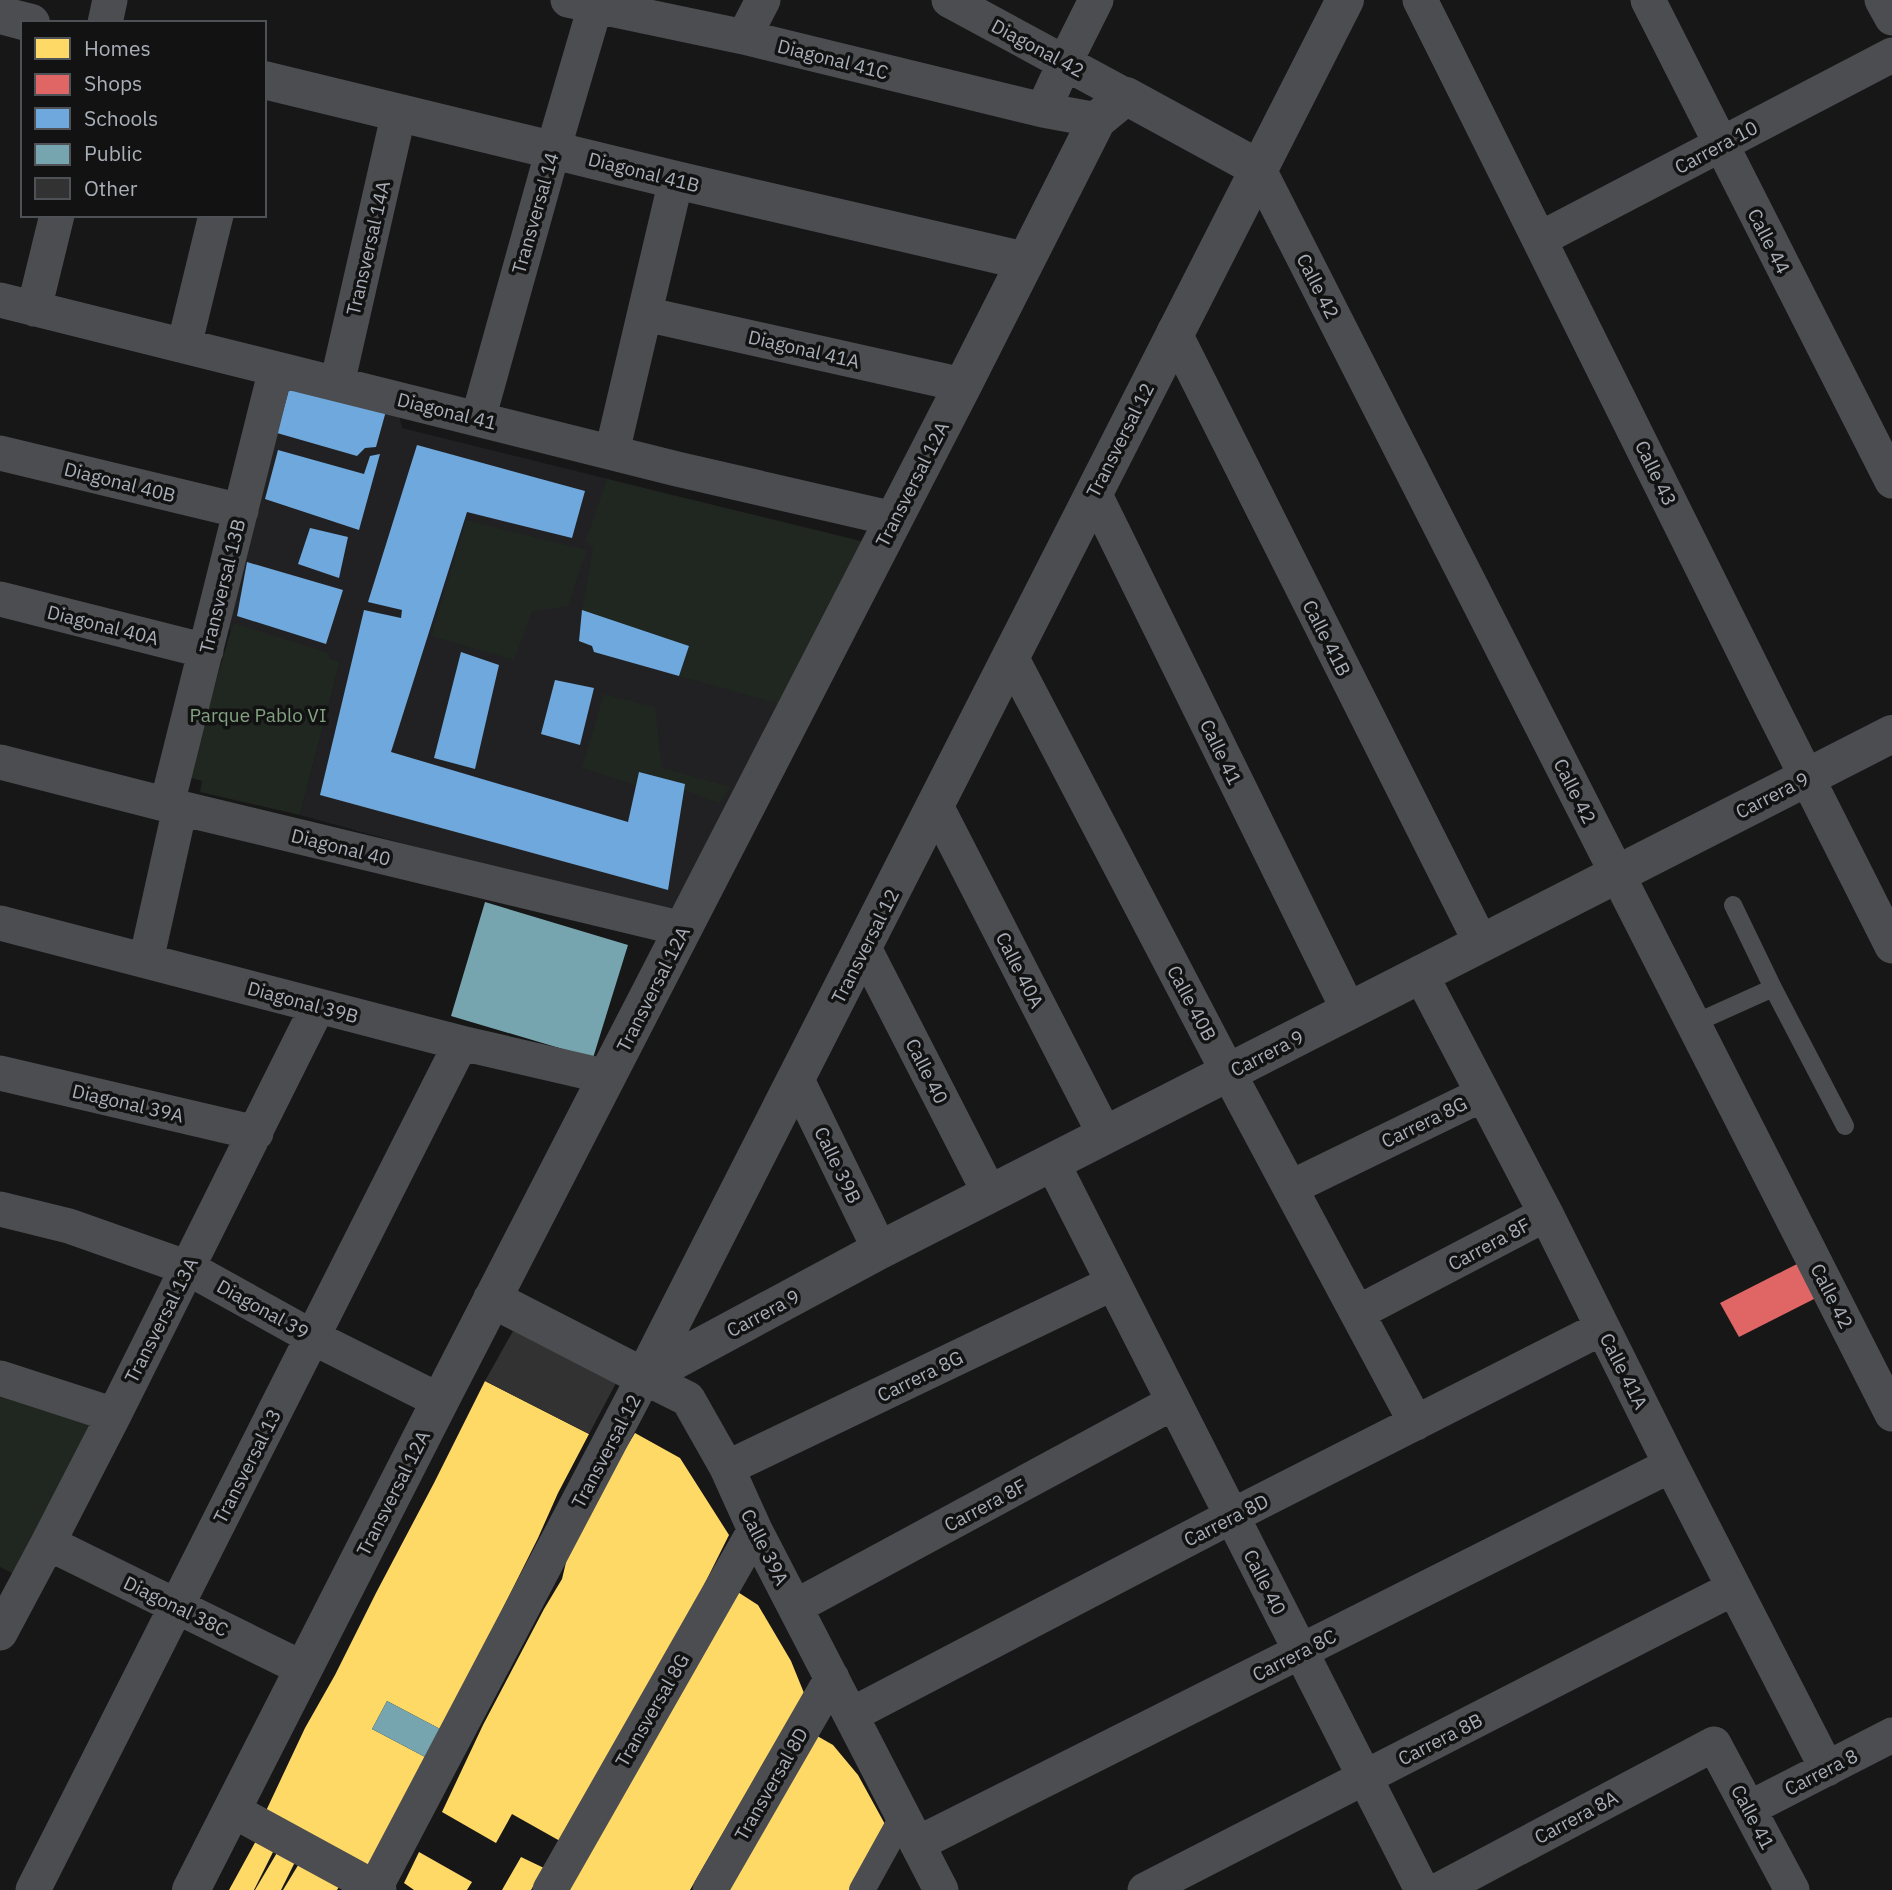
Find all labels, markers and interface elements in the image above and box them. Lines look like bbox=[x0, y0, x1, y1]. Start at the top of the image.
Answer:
street label: Diagonal 42 bbox=[988, 14, 1088, 82]
legend bbox=[21, 21, 266, 217]
text: Homes bbox=[84, 34, 151, 62]
street label: Diagonal 41C bbox=[775, 34, 891, 84]
text: Shops bbox=[84, 69, 142, 97]
text: Schools bbox=[84, 104, 158, 132]
street label: Carrera 10 bbox=[1670, 115, 1762, 179]
text: Public bbox=[84, 139, 142, 167]
street label: Diagonal 41B bbox=[586, 147, 702, 197]
street label: Transversal 14 bbox=[506, 149, 564, 277]
text: Other bbox=[84, 174, 138, 202]
street label: Transversal 14A bbox=[341, 178, 395, 318]
street label: Calle 44 bbox=[1742, 204, 1796, 278]
street label: Calle 42 bbox=[1291, 249, 1345, 323]
street label: Diagonal 41A bbox=[746, 325, 862, 373]
street label: Transversal 12 bbox=[1081, 379, 1159, 501]
street label: Diagonal 41 bbox=[395, 387, 499, 435]
street label: Transversal 12A bbox=[870, 417, 954, 551]
street label: Calle 43 bbox=[1630, 436, 1682, 510]
street label: Diagonal 40B bbox=[62, 457, 178, 507]
street label: Transversal 13B bbox=[194, 516, 250, 656]
street label: Calle 41B bbox=[1298, 596, 1356, 680]
street label: Diagonal 40A bbox=[45, 600, 161, 650]
park label: Parque Pablo VI bbox=[189, 703, 327, 727]
street label: Calle 41 bbox=[1195, 715, 1247, 789]
street label: Calle 42 bbox=[1548, 754, 1602, 828]
street label: Carrera 9 bbox=[1731, 766, 1813, 824]
street label: Diagonal 40 bbox=[289, 823, 393, 871]
street label: Transversal 12 bbox=[826, 885, 904, 1007]
street label: Transversal 12A bbox=[611, 922, 695, 1056]
street label: Calle 40A bbox=[991, 928, 1049, 1012]
street label: Calle 40B bbox=[1162, 961, 1222, 1045]
street label: Diagonal 39B bbox=[245, 976, 361, 1028]
street label: Carrera 9 bbox=[1226, 1024, 1308, 1082]
street label: Calle 40 bbox=[900, 1034, 954, 1108]
street label: Diagonal 39A bbox=[70, 1079, 186, 1127]
street label: Carrera 8G bbox=[1377, 1091, 1471, 1153]
street label: Calle 39B bbox=[809, 1123, 867, 1207]
street label: Carrera 8F bbox=[1444, 1212, 1534, 1276]
street label: Transversal 13A bbox=[119, 1253, 203, 1387]
street label: Calle 42 bbox=[1805, 1259, 1859, 1333]
street label: Diagonal 39 bbox=[213, 1274, 313, 1344]
street label: Carrera 9 bbox=[722, 1284, 804, 1342]
street label: Calle 41A bbox=[1595, 1329, 1653, 1413]
street label: Carrera 8G bbox=[873, 1345, 967, 1407]
street label: Transversal 12 bbox=[566, 1390, 646, 1512]
street label: Transversal 13 bbox=[208, 1405, 286, 1527]
street label: Transversal 12A bbox=[351, 1426, 435, 1560]
street label: Carrera 8F bbox=[940, 1473, 1030, 1537]
street label: Carrera 8D bbox=[1180, 1488, 1272, 1552]
street label: Calle 39A bbox=[736, 1505, 794, 1589]
street label: Calle 40 bbox=[1238, 1545, 1292, 1619]
street label: Diagonal 38C bbox=[120, 1570, 232, 1642]
street label: Carrera 8C bbox=[1248, 1624, 1340, 1686]
street label: Transversal 8G bbox=[610, 1649, 694, 1771]
street label: Carrera 8B bbox=[1394, 1708, 1486, 1770]
street label: Transversal 8D bbox=[729, 1723, 813, 1845]
street label: Carrera 8 bbox=[1780, 1743, 1862, 1801]
street label: Calle 41 bbox=[1726, 1781, 1780, 1853]
street label: Carrera 8A bbox=[1530, 1785, 1622, 1849]

